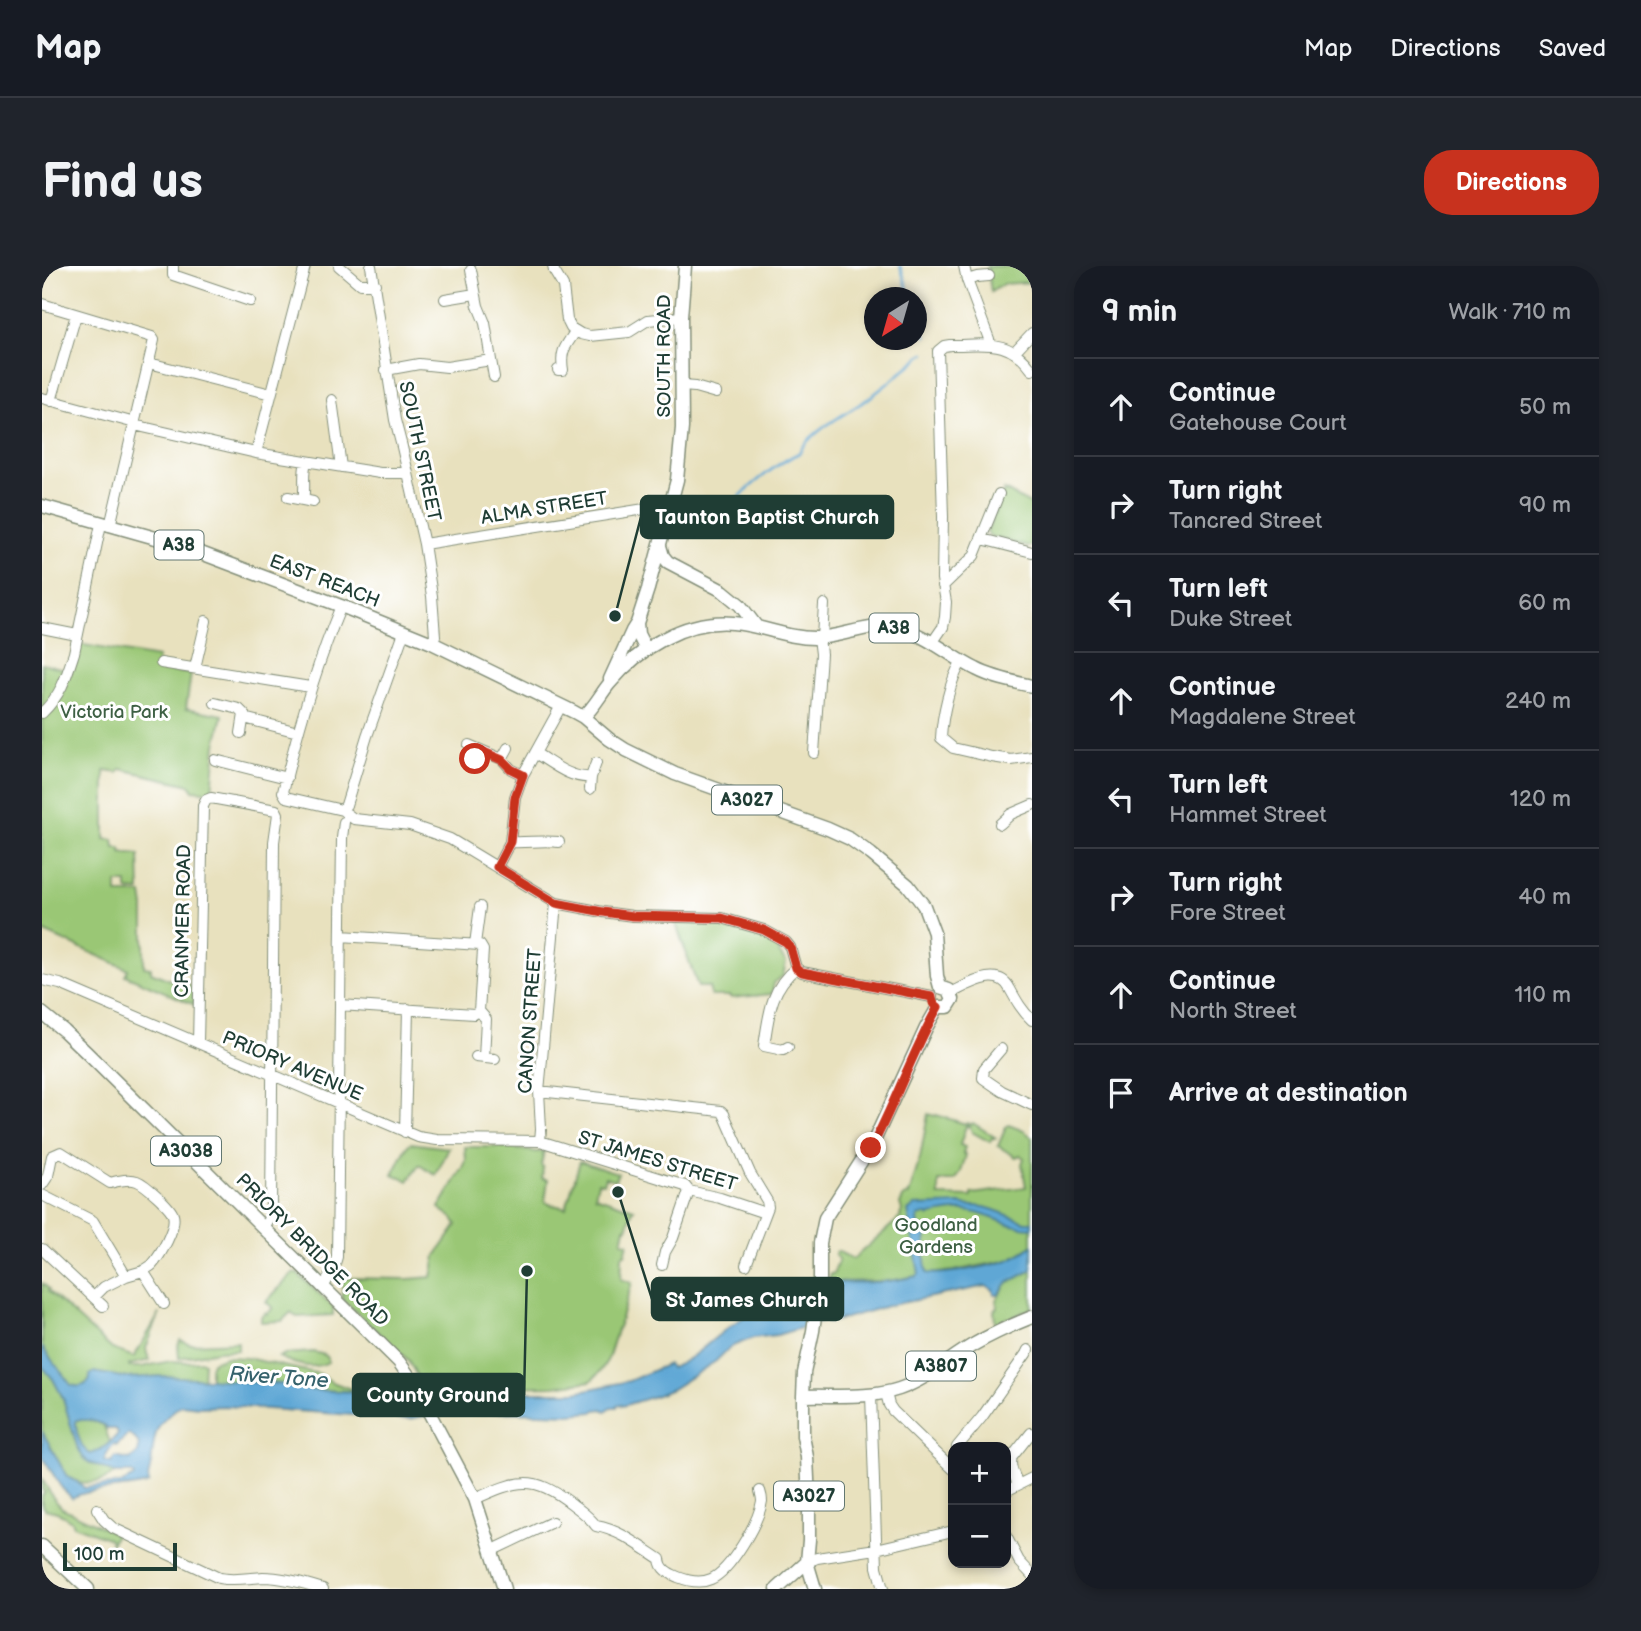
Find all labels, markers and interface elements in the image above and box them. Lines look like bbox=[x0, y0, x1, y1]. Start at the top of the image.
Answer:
text: Map bbox=[35, 28, 101, 68]
text: Map bbox=[1304, 34, 1352, 63]
text: Directions bbox=[1390, 34, 1501, 63]
text: Saved bbox=[1539, 34, 1606, 63]
button: Directions bbox=[1424, 150, 1599, 215]
text: Find us bbox=[42, 153, 203, 212]
north arrow bbox=[864, 287, 927, 350]
street label: SOUTH ROAD bbox=[653, 294, 676, 418]
text: 9 min bbox=[1102, 294, 1177, 330]
text: Walk · 710 m bbox=[1449, 298, 1571, 326]
text: Continue bbox=[1169, 378, 1276, 409]
street label: SOUTH STREET bbox=[393, 379, 446, 524]
icon: ahead bbox=[1102, 388, 1140, 426]
text: 50 m bbox=[1519, 393, 1571, 421]
text: Gatehouse Court bbox=[1169, 409, 1347, 437]
text: Turn right bbox=[1169, 476, 1282, 507]
icon: right bbox=[1102, 486, 1140, 524]
street label: ALMA STREET bbox=[479, 487, 610, 530]
text: 90 m bbox=[1519, 491, 1571, 519]
callout: Taunton Baptist Church bbox=[641, 496, 893, 538]
text: Taunton Baptist Church bbox=[655, 505, 879, 530]
text: Tancred Street bbox=[1169, 507, 1322, 535]
road number: A38 bbox=[155, 530, 204, 559]
street label: EAST REACH bbox=[266, 550, 383, 613]
text: Turn left bbox=[1169, 574, 1268, 605]
icon: left bbox=[1102, 584, 1140, 622]
text: 60 m bbox=[1518, 589, 1571, 617]
text: Duke Street bbox=[1169, 605, 1292, 633]
road number: A38 bbox=[870, 614, 918, 642]
text: Continue bbox=[1169, 672, 1276, 703]
icon: ahead bbox=[1102, 682, 1140, 720]
text: 240 m bbox=[1505, 687, 1571, 715]
park label: Victoria Park bbox=[60, 701, 169, 724]
text: Magdalene Street bbox=[1169, 703, 1356, 731]
route start bbox=[459, 743, 490, 774]
text: Turn left bbox=[1169, 770, 1268, 801]
icon: left bbox=[1102, 780, 1140, 818]
text: 120 m bbox=[1510, 785, 1571, 813]
road number: A3027 bbox=[712, 786, 782, 814]
text: Hammet Street bbox=[1169, 801, 1326, 829]
street label: CRANMER ROAD bbox=[171, 844, 196, 998]
text: Turn right bbox=[1169, 868, 1282, 899]
icon: right bbox=[1102, 878, 1140, 916]
text: 40 m bbox=[1518, 883, 1571, 911]
text: Fore Street bbox=[1169, 899, 1285, 927]
street label: CANON STREET bbox=[514, 947, 547, 1094]
text: Continue bbox=[1169, 966, 1276, 997]
icon: ahead bbox=[1102, 976, 1140, 1014]
text: 110 m bbox=[1514, 981, 1571, 1009]
text: North Street bbox=[1169, 997, 1297, 1025]
street label: PRIORY AVENUE bbox=[219, 1026, 366, 1106]
icon: arrive bbox=[1102, 1074, 1140, 1112]
text: Arrive at destination bbox=[1169, 1078, 1408, 1109]
street label: ST JAMES STREET bbox=[575, 1126, 740, 1197]
route end bbox=[855, 1132, 886, 1163]
road number: A3038 bbox=[151, 1136, 221, 1166]
street label: PRIORY BRIDGE ROAD bbox=[231, 1169, 393, 1331]
park label: Goodland Gardens bbox=[894, 1214, 978, 1259]
callout: St James Church bbox=[652, 1278, 843, 1320]
text: St James Church bbox=[666, 1288, 828, 1313]
road number: A3807 bbox=[906, 1352, 976, 1380]
water label: River Tone bbox=[228, 1362, 330, 1393]
callout: County Ground bbox=[353, 1374, 524, 1416]
text: County Ground bbox=[366, 1383, 510, 1408]
map controls bbox=[948, 1442, 1011, 1568]
button: + bbox=[948, 1442, 1011, 1505]
road number: A3027 bbox=[774, 1482, 844, 1511]
button: − bbox=[948, 1505, 1011, 1568]
scale bar bbox=[63, 1540, 177, 1572]
text: 100 m bbox=[74, 1543, 125, 1566]

